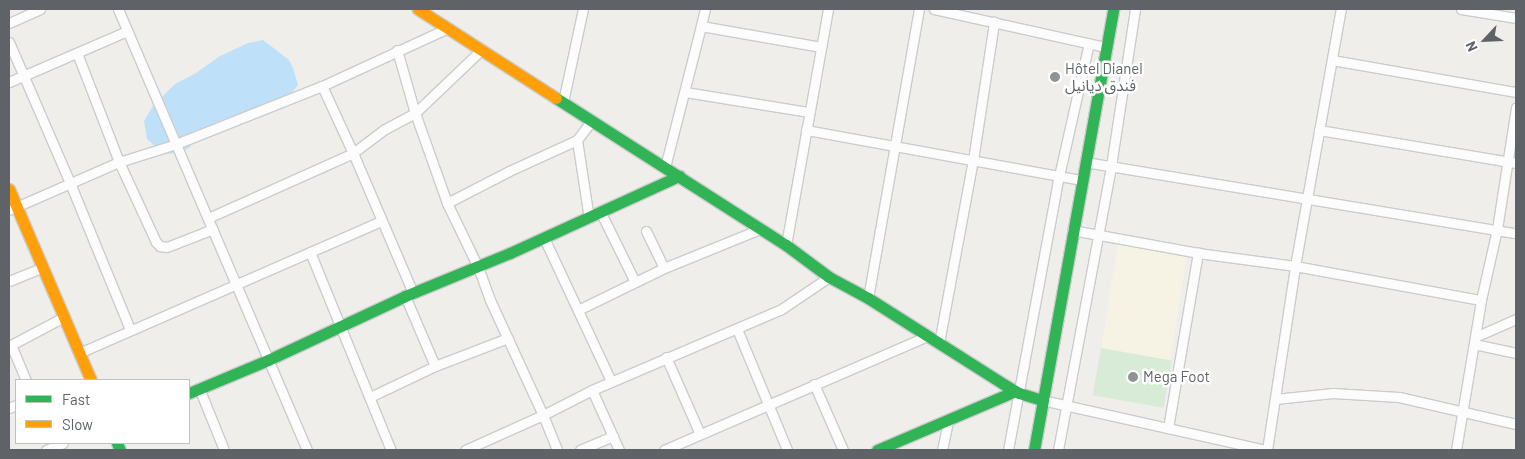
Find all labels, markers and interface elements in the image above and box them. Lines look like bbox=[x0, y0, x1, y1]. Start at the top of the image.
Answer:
north arrow bbox=[1460, 15, 1510, 65]
text: N bbox=[1461, 39, 1481, 54]
place label: Hôtel Dianel فندق ديانيل bbox=[1065, 59, 1143, 94]
marker: Hôtel Dianel فندق ديانيل bbox=[1049, 71, 1061, 83]
place label: Mega Foot bbox=[1143, 368, 1210, 386]
marker: Mega Foot bbox=[1127, 371, 1139, 383]
legend bbox=[15, 379, 190, 444]
text: Fast bbox=[62, 390, 90, 408]
text: Slow bbox=[62, 415, 93, 433]

